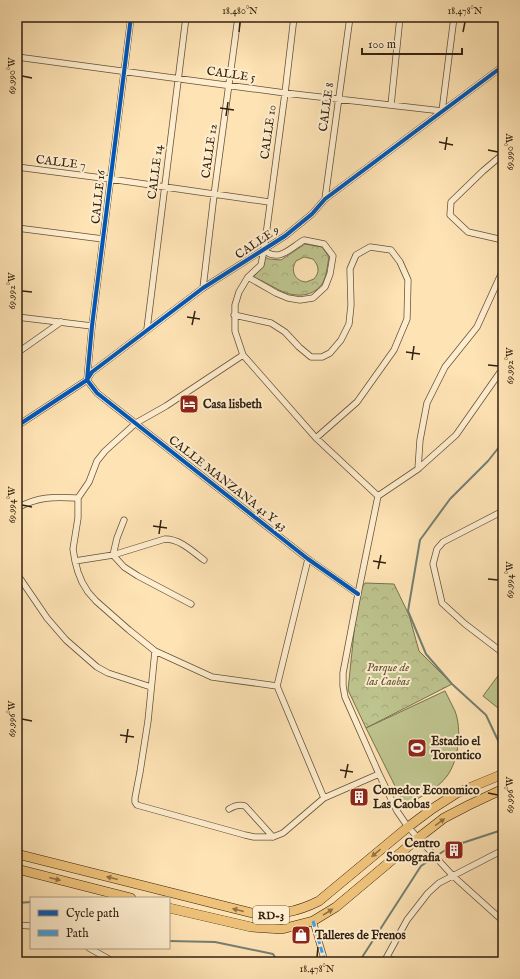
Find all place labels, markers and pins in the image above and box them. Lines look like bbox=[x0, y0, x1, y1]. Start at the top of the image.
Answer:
hotel icon: Casa lisbeth bbox=[178, 393, 200, 415]
place label: Casa lisbeth bbox=[203, 397, 263, 412]
place label: Estadio el Torontico bbox=[430, 734, 482, 763]
sports icon: Estadio el Torontico bbox=[406, 737, 428, 759]
place label: Comedor Economico Las Caobas bbox=[372, 783, 480, 812]
building icon: Comedor Economico Las Caobas bbox=[348, 786, 370, 808]
place label: Centro Sonografia bbox=[386, 836, 441, 866]
building icon: Centro Sonografia bbox=[443, 839, 465, 861]
shop icon: Talleres de Frenos bbox=[290, 924, 312, 946]
place label: Talleres de Frenos bbox=[314, 928, 407, 943]

